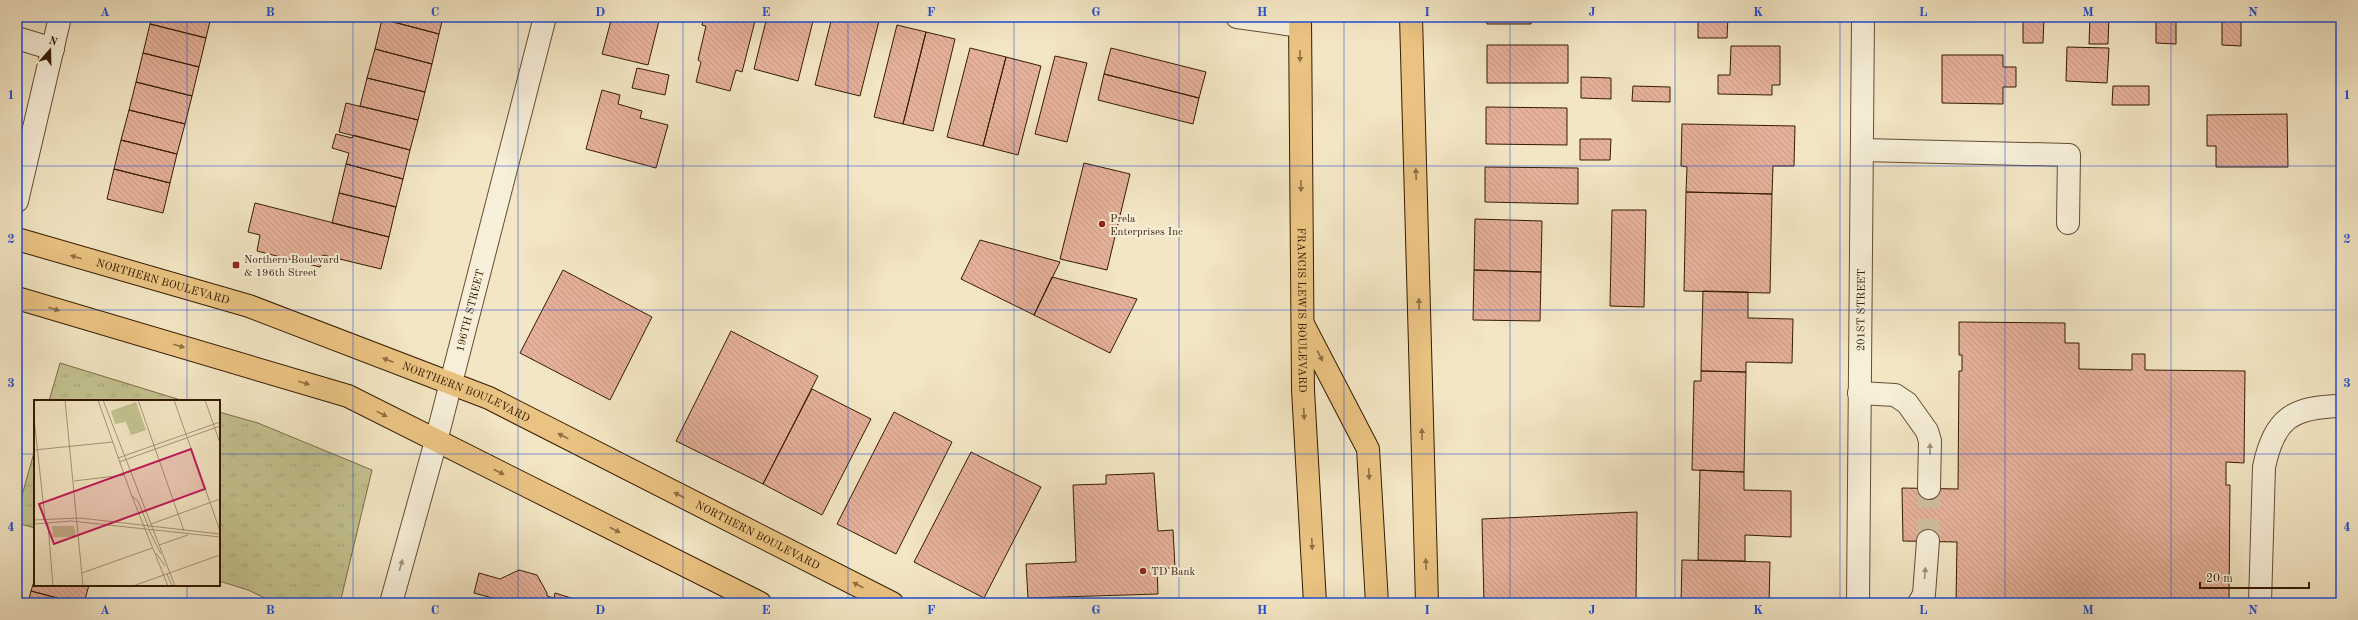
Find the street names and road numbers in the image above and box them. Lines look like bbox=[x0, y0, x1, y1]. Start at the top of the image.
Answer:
street label: FRANCIS LEWIS BOULEVARD bbox=[1295, 227, 1307, 393]
street label: NORTHERN BOULEVARD bbox=[95, 258, 231, 307]
street label: 196TH STREET bbox=[455, 268, 487, 353]
street label: 201ST STREET bbox=[1856, 269, 1868, 351]
street label: NORTHERN BOULEVARD bbox=[400, 361, 532, 425]
street label: NORTHERN BOULEVARD bbox=[693, 500, 821, 572]

